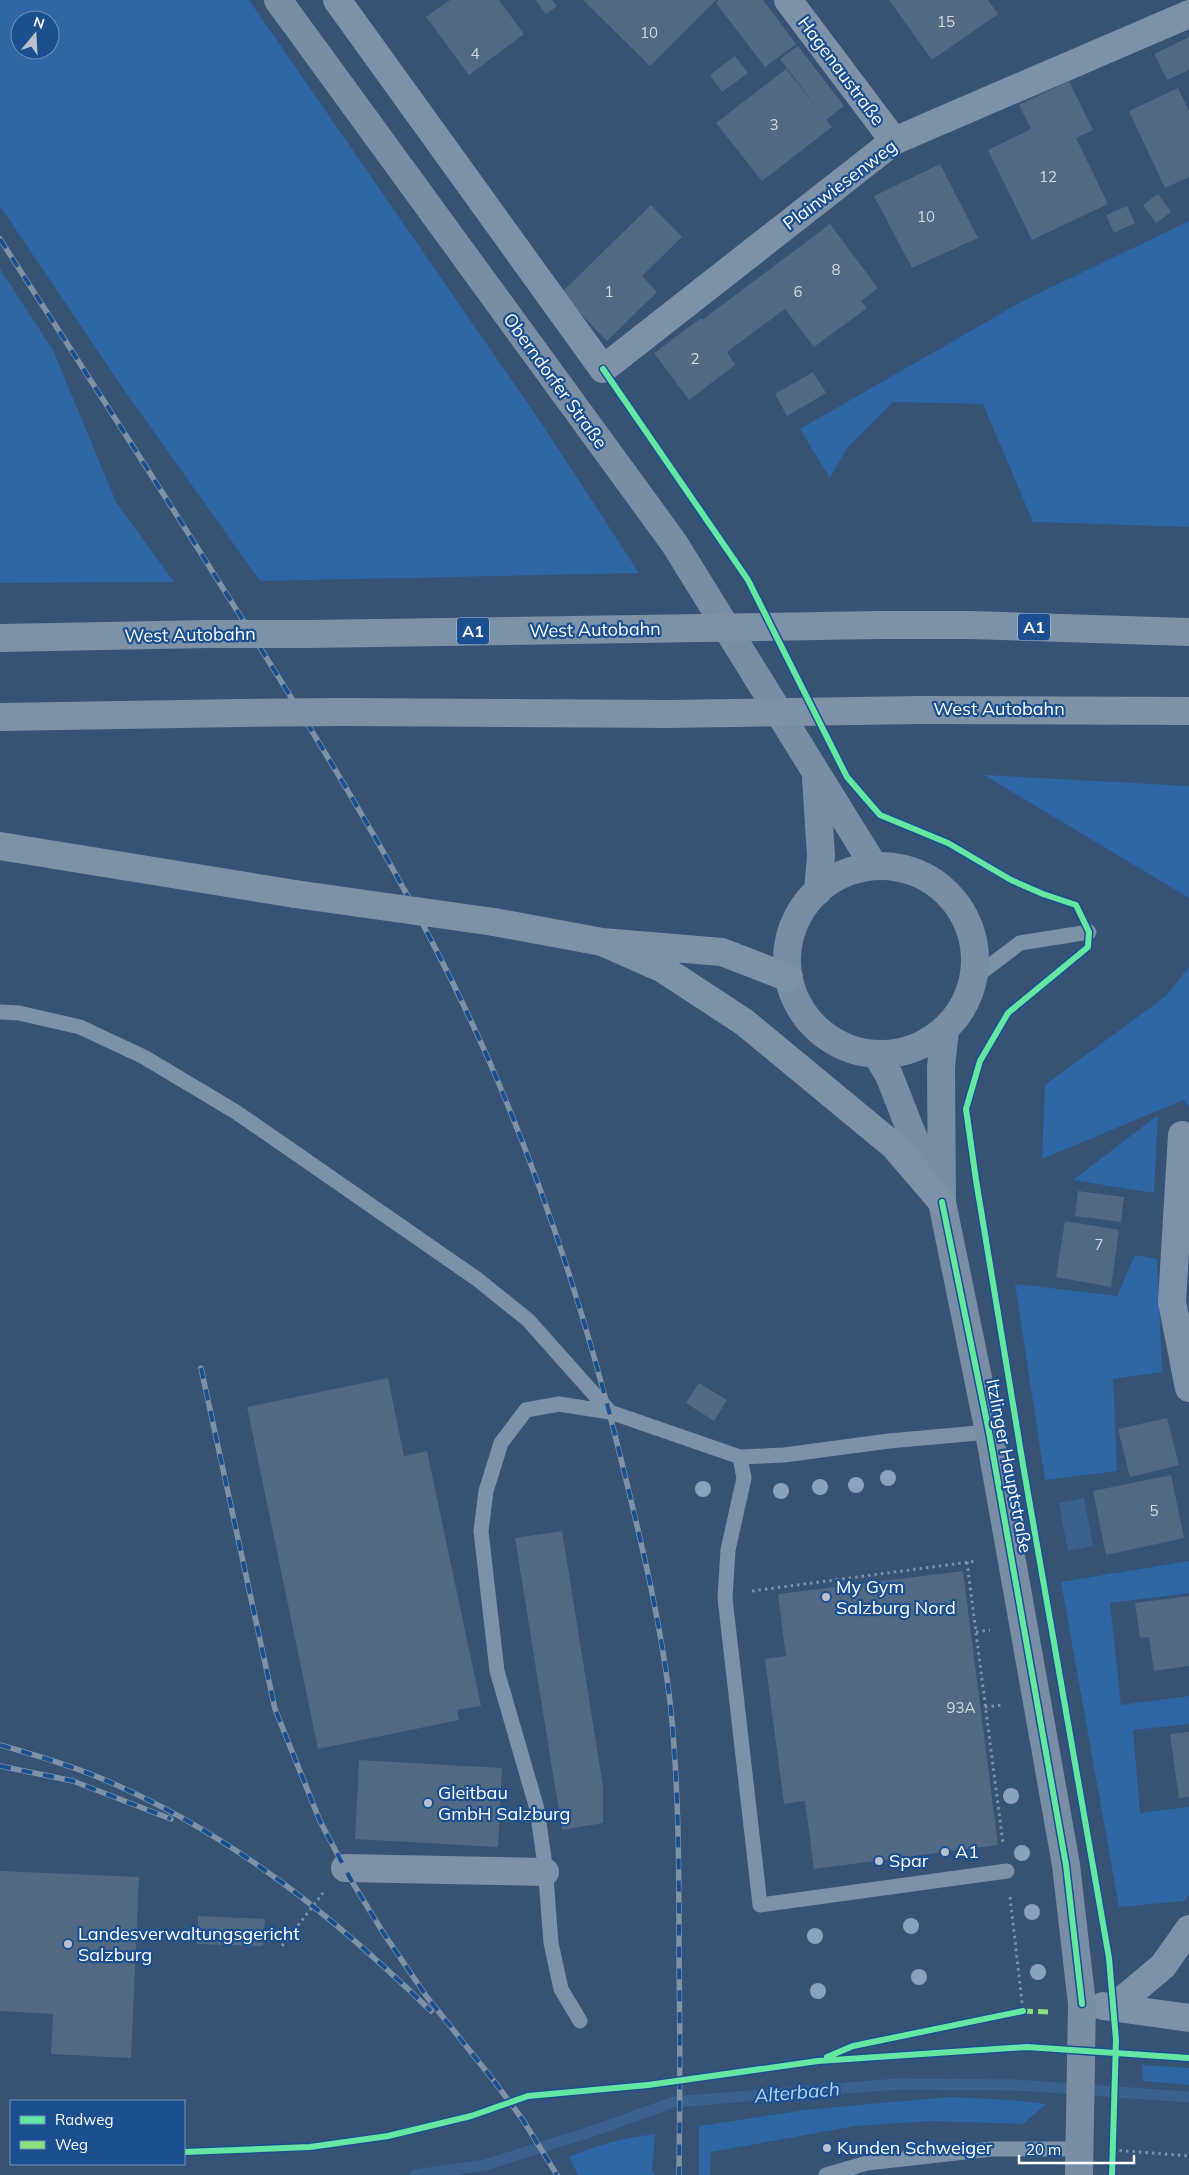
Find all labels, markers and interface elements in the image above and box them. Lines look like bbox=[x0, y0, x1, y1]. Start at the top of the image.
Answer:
north arrow bbox=[10, 10, 60, 60]
text: N bbox=[31, 12, 47, 33]
street label: Hagenaustraße bbox=[793, 12, 890, 130]
house number: 15 bbox=[937, 12, 955, 31]
house number: 10 bbox=[640, 23, 658, 42]
house number: 4 bbox=[470, 44, 480, 63]
house number: 3 bbox=[769, 115, 779, 134]
street label: Plainwiesenweg bbox=[778, 134, 901, 235]
house number: 12 bbox=[1039, 167, 1057, 186]
house number: 10 bbox=[917, 207, 935, 226]
house number: 8 bbox=[831, 260, 841, 279]
house number: 1 bbox=[604, 282, 614, 301]
house number: 6 bbox=[793, 282, 803, 301]
street label: Oberndorfer Straße bbox=[498, 308, 612, 453]
house number: 2 bbox=[690, 349, 700, 368]
road number: A1 bbox=[1018, 614, 1050, 640]
street label: West Autobahn bbox=[529, 617, 661, 642]
road number: A1 bbox=[457, 618, 489, 644]
street label: West Autobahn bbox=[124, 622, 256, 647]
street label: West Autobahn bbox=[933, 697, 1065, 720]
house number: 7 bbox=[1094, 1235, 1104, 1254]
street label: Itzlinger Hauptstraße bbox=[981, 1377, 1038, 1555]
house number: 5 bbox=[1149, 1501, 1159, 1520]
place label: My Gym Salzburg Nord bbox=[836, 1575, 956, 1619]
marker: My Gym Salzburg Nord bbox=[820, 1591, 832, 1603]
house number: 93A bbox=[946, 1698, 976, 1717]
place label: Gleitbau GmbH Salzburg bbox=[438, 1781, 570, 1825]
marker: Gleitbau GmbH Salzburg bbox=[422, 1797, 434, 1809]
place label: A1 bbox=[955, 1840, 979, 1863]
marker: A1 bbox=[939, 1846, 951, 1858]
place label: Spar bbox=[889, 1849, 929, 1872]
marker: Spar bbox=[873, 1855, 885, 1867]
place label: Landesverwaltungsgericht Salzburg bbox=[78, 1922, 300, 1966]
marker: Landesverwaltungsgericht Salzburg bbox=[62, 1938, 74, 1950]
water label: Alterbach bbox=[752, 2076, 841, 2108]
legend bbox=[10, 2100, 185, 2165]
text: Radweg bbox=[55, 2110, 113, 2129]
scale bar bbox=[1019, 2132, 1134, 2164]
text: Weg bbox=[55, 2135, 88, 2154]
place label: Kunden Schweiger bbox=[837, 2136, 993, 2159]
text: 20 m bbox=[1026, 2140, 1061, 2159]
marker: Kunden Schweiger bbox=[821, 2142, 833, 2154]

